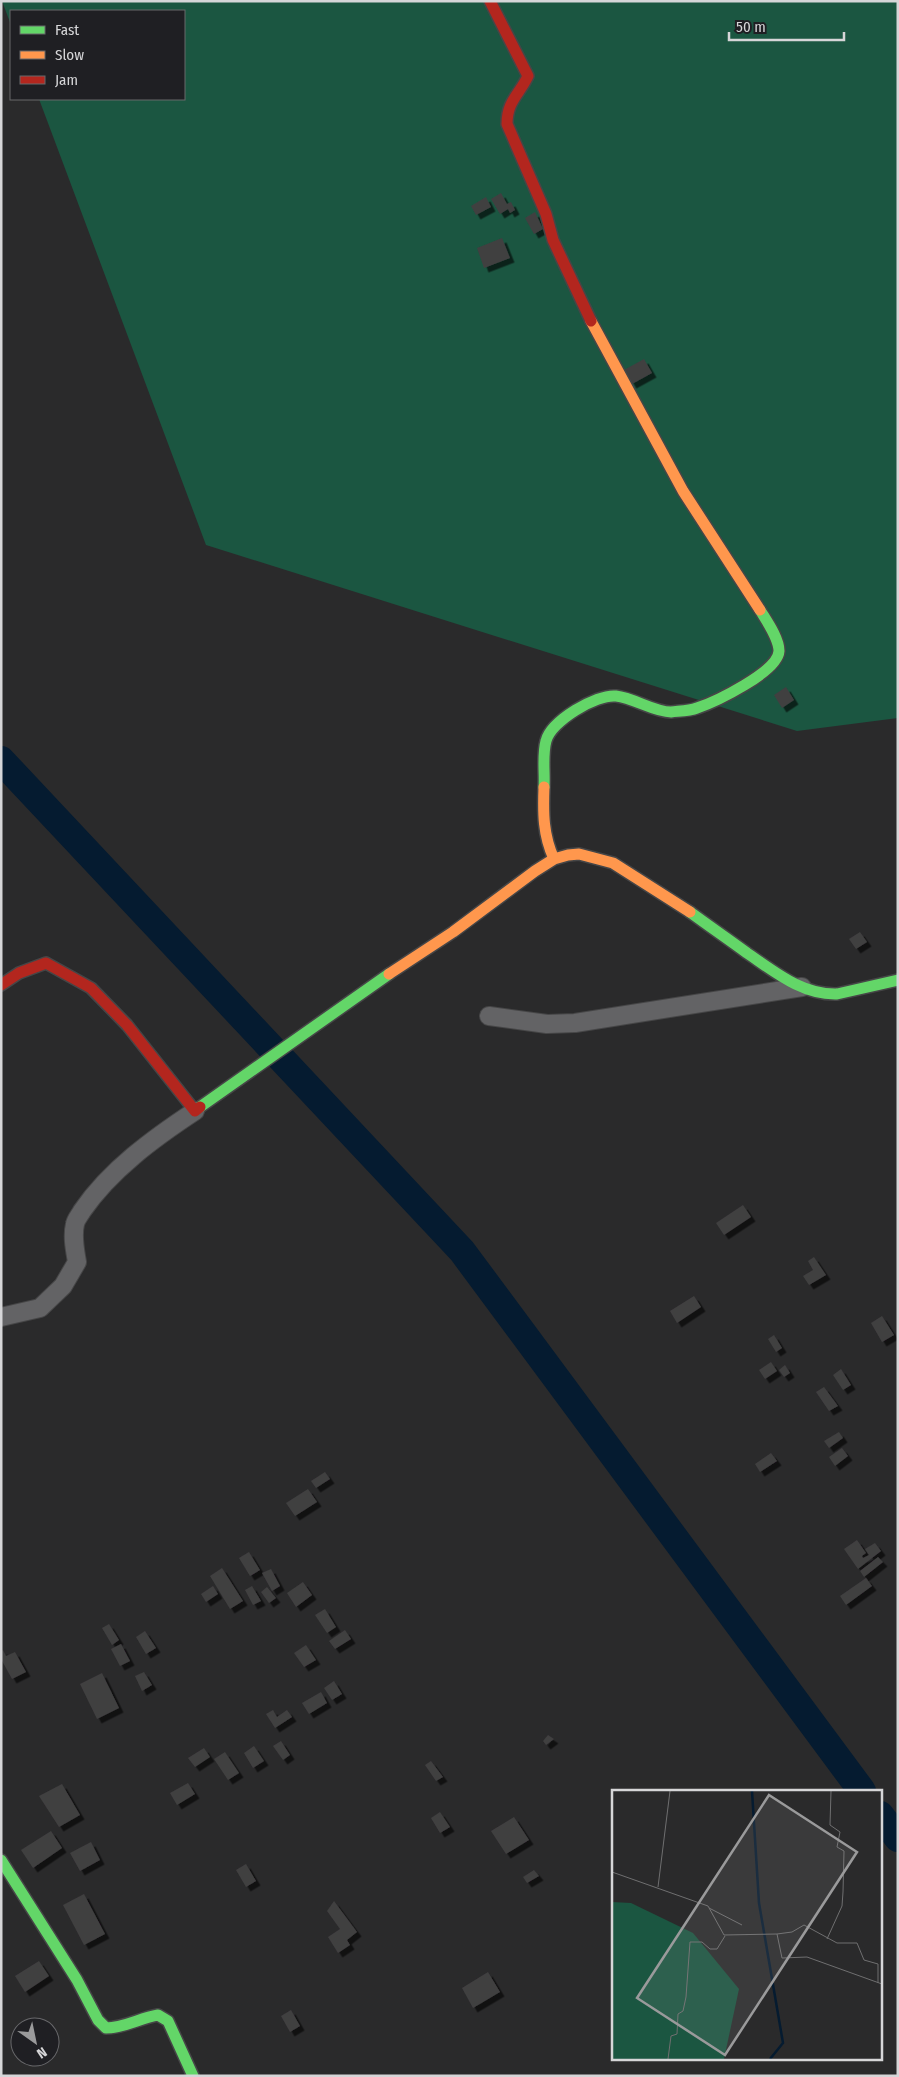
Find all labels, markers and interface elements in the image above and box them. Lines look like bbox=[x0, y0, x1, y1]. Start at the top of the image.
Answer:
legend bbox=[10, 10, 185, 100]
scale bar bbox=[729, 10, 844, 42]
text: 50 m bbox=[736, 18, 766, 36]
text: Fast bbox=[55, 21, 79, 39]
text: Slow bbox=[55, 46, 84, 64]
text: Jam bbox=[55, 71, 78, 89]
inset map bbox=[612, 1790, 882, 2060]
north arrow bbox=[10, 2017, 60, 2067]
text: N bbox=[34, 2043, 50, 2062]

